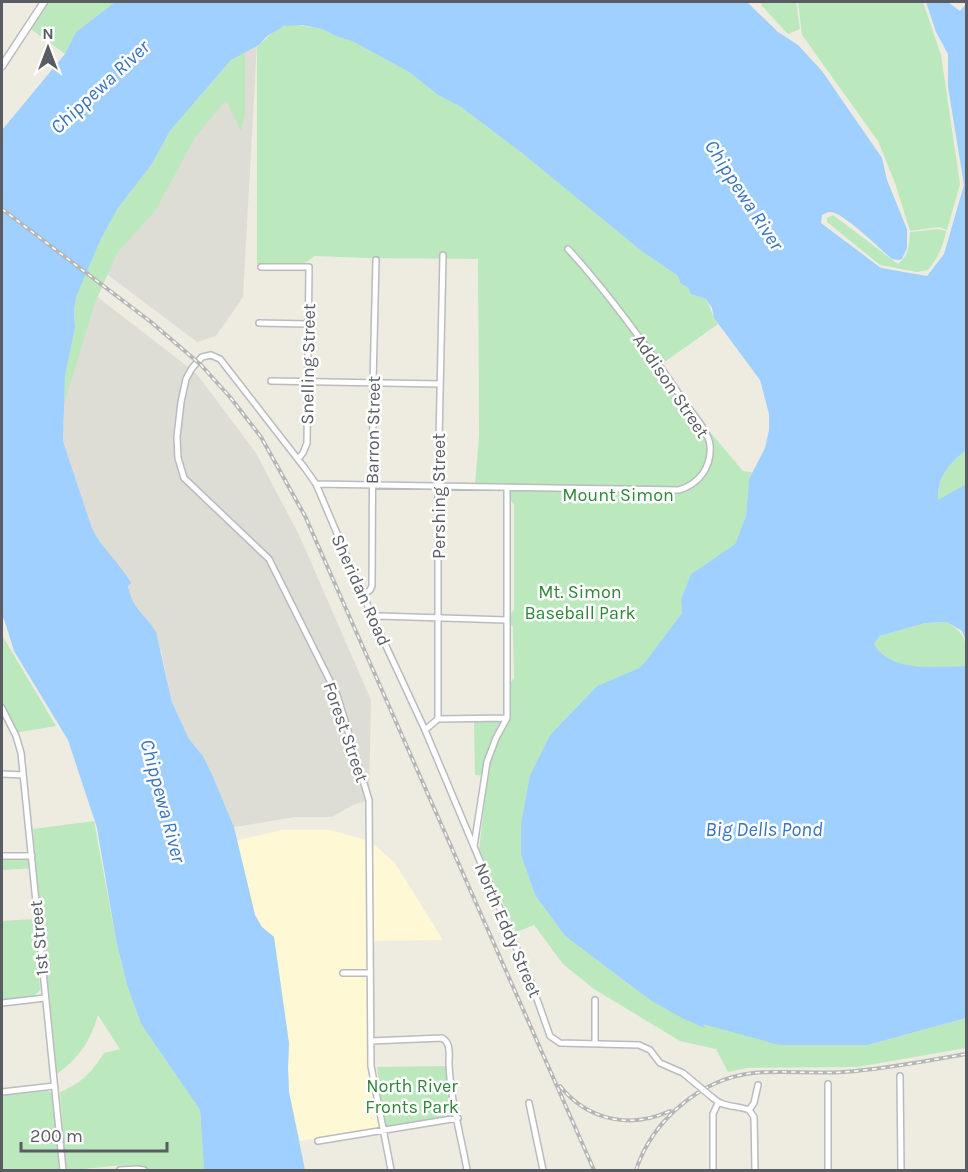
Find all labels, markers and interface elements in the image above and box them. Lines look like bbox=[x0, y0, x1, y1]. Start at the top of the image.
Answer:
north arrow bbox=[18, 18, 78, 78]
text: N bbox=[42, 24, 54, 43]
water label: Chippewa River bbox=[46, 35, 155, 139]
water label: Chippewa River bbox=[700, 135, 789, 255]
street label: Snelling Street bbox=[296, 303, 320, 425]
street label: Addison Street bbox=[628, 330, 714, 442]
street label: Barron Street bbox=[361, 375, 385, 484]
street label: Pershing Street bbox=[428, 433, 450, 559]
park label: Mount Simon bbox=[562, 484, 674, 506]
street label: Sheridan Road bbox=[327, 531, 395, 649]
park label: Mt. Simon Baseball Park bbox=[524, 581, 636, 624]
street label: Forest Street bbox=[319, 679, 373, 785]
water label: Chippewa River bbox=[135, 737, 191, 866]
water label: Big Dells Pond bbox=[705, 818, 823, 841]
street label: North Eddy Street bbox=[470, 859, 546, 1001]
street label: 1st Street bbox=[25, 899, 53, 977]
park label: North River Fronts Park bbox=[365, 1075, 459, 1118]
scale bar bbox=[21, 1115, 166, 1153]
text: 200 m bbox=[30, 1125, 83, 1147]

